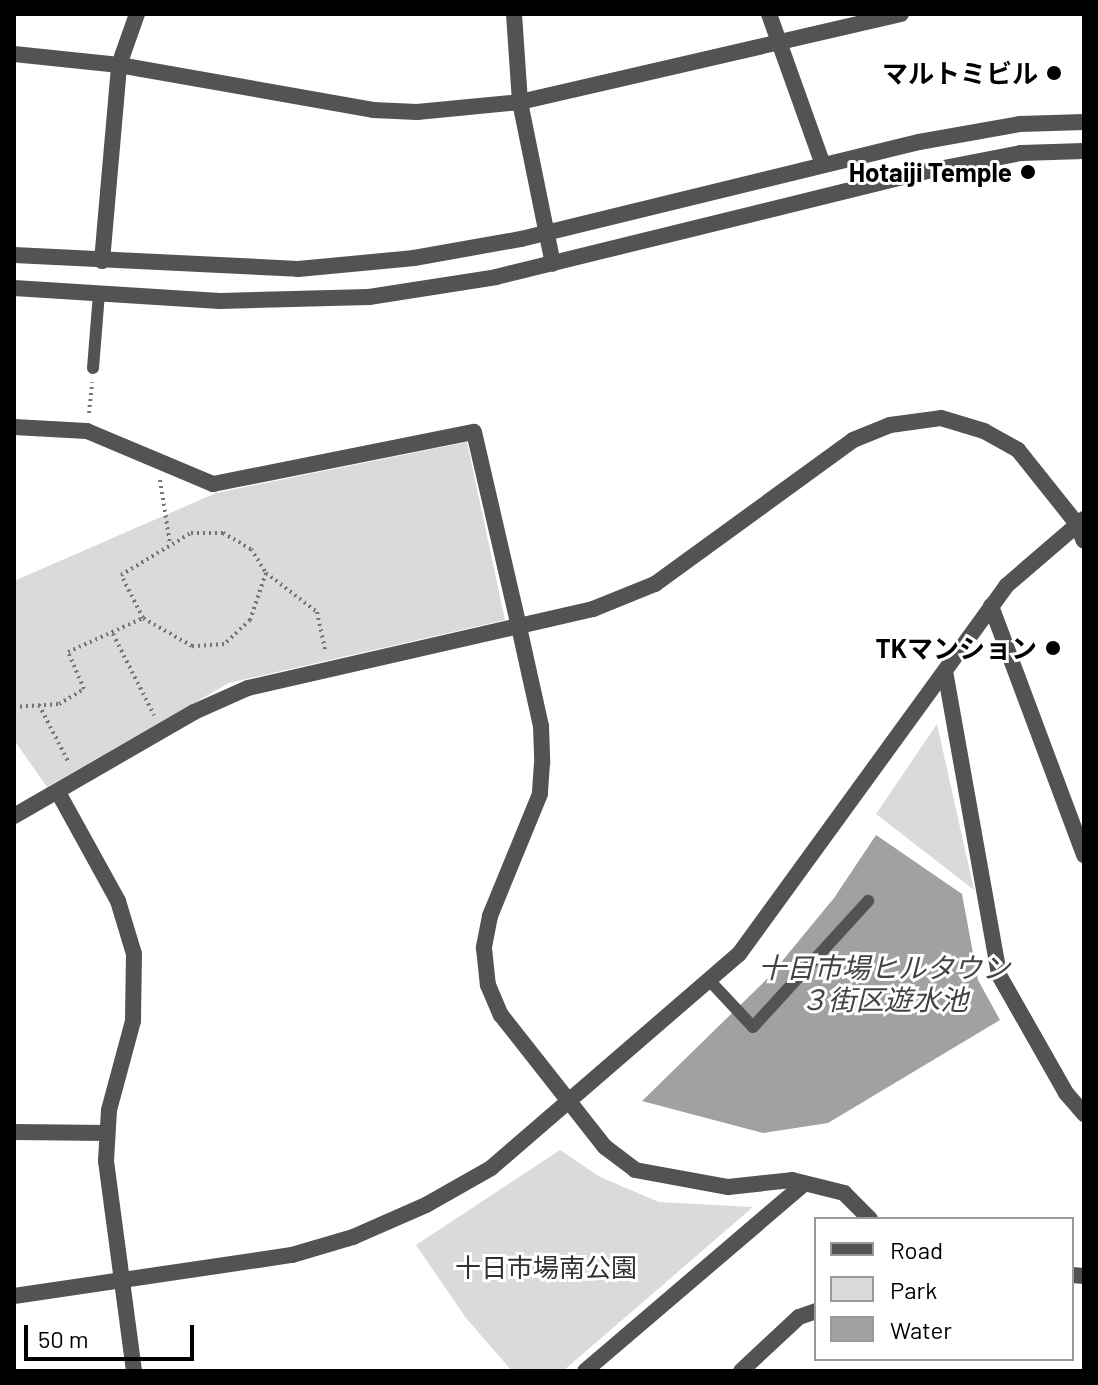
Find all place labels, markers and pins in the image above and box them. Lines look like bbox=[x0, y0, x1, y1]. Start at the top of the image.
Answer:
place label: マルトミビル bbox=[882, 57, 1038, 89]
marker: マルトミビル bbox=[1045, 64, 1063, 82]
place label: Hotaiji Temple bbox=[849, 156, 1012, 188]
marker: Hotaiji Temple bbox=[1019, 163, 1037, 181]
place label: TKマンション bbox=[876, 632, 1037, 664]
marker: TKマンション bbox=[1044, 639, 1062, 657]

